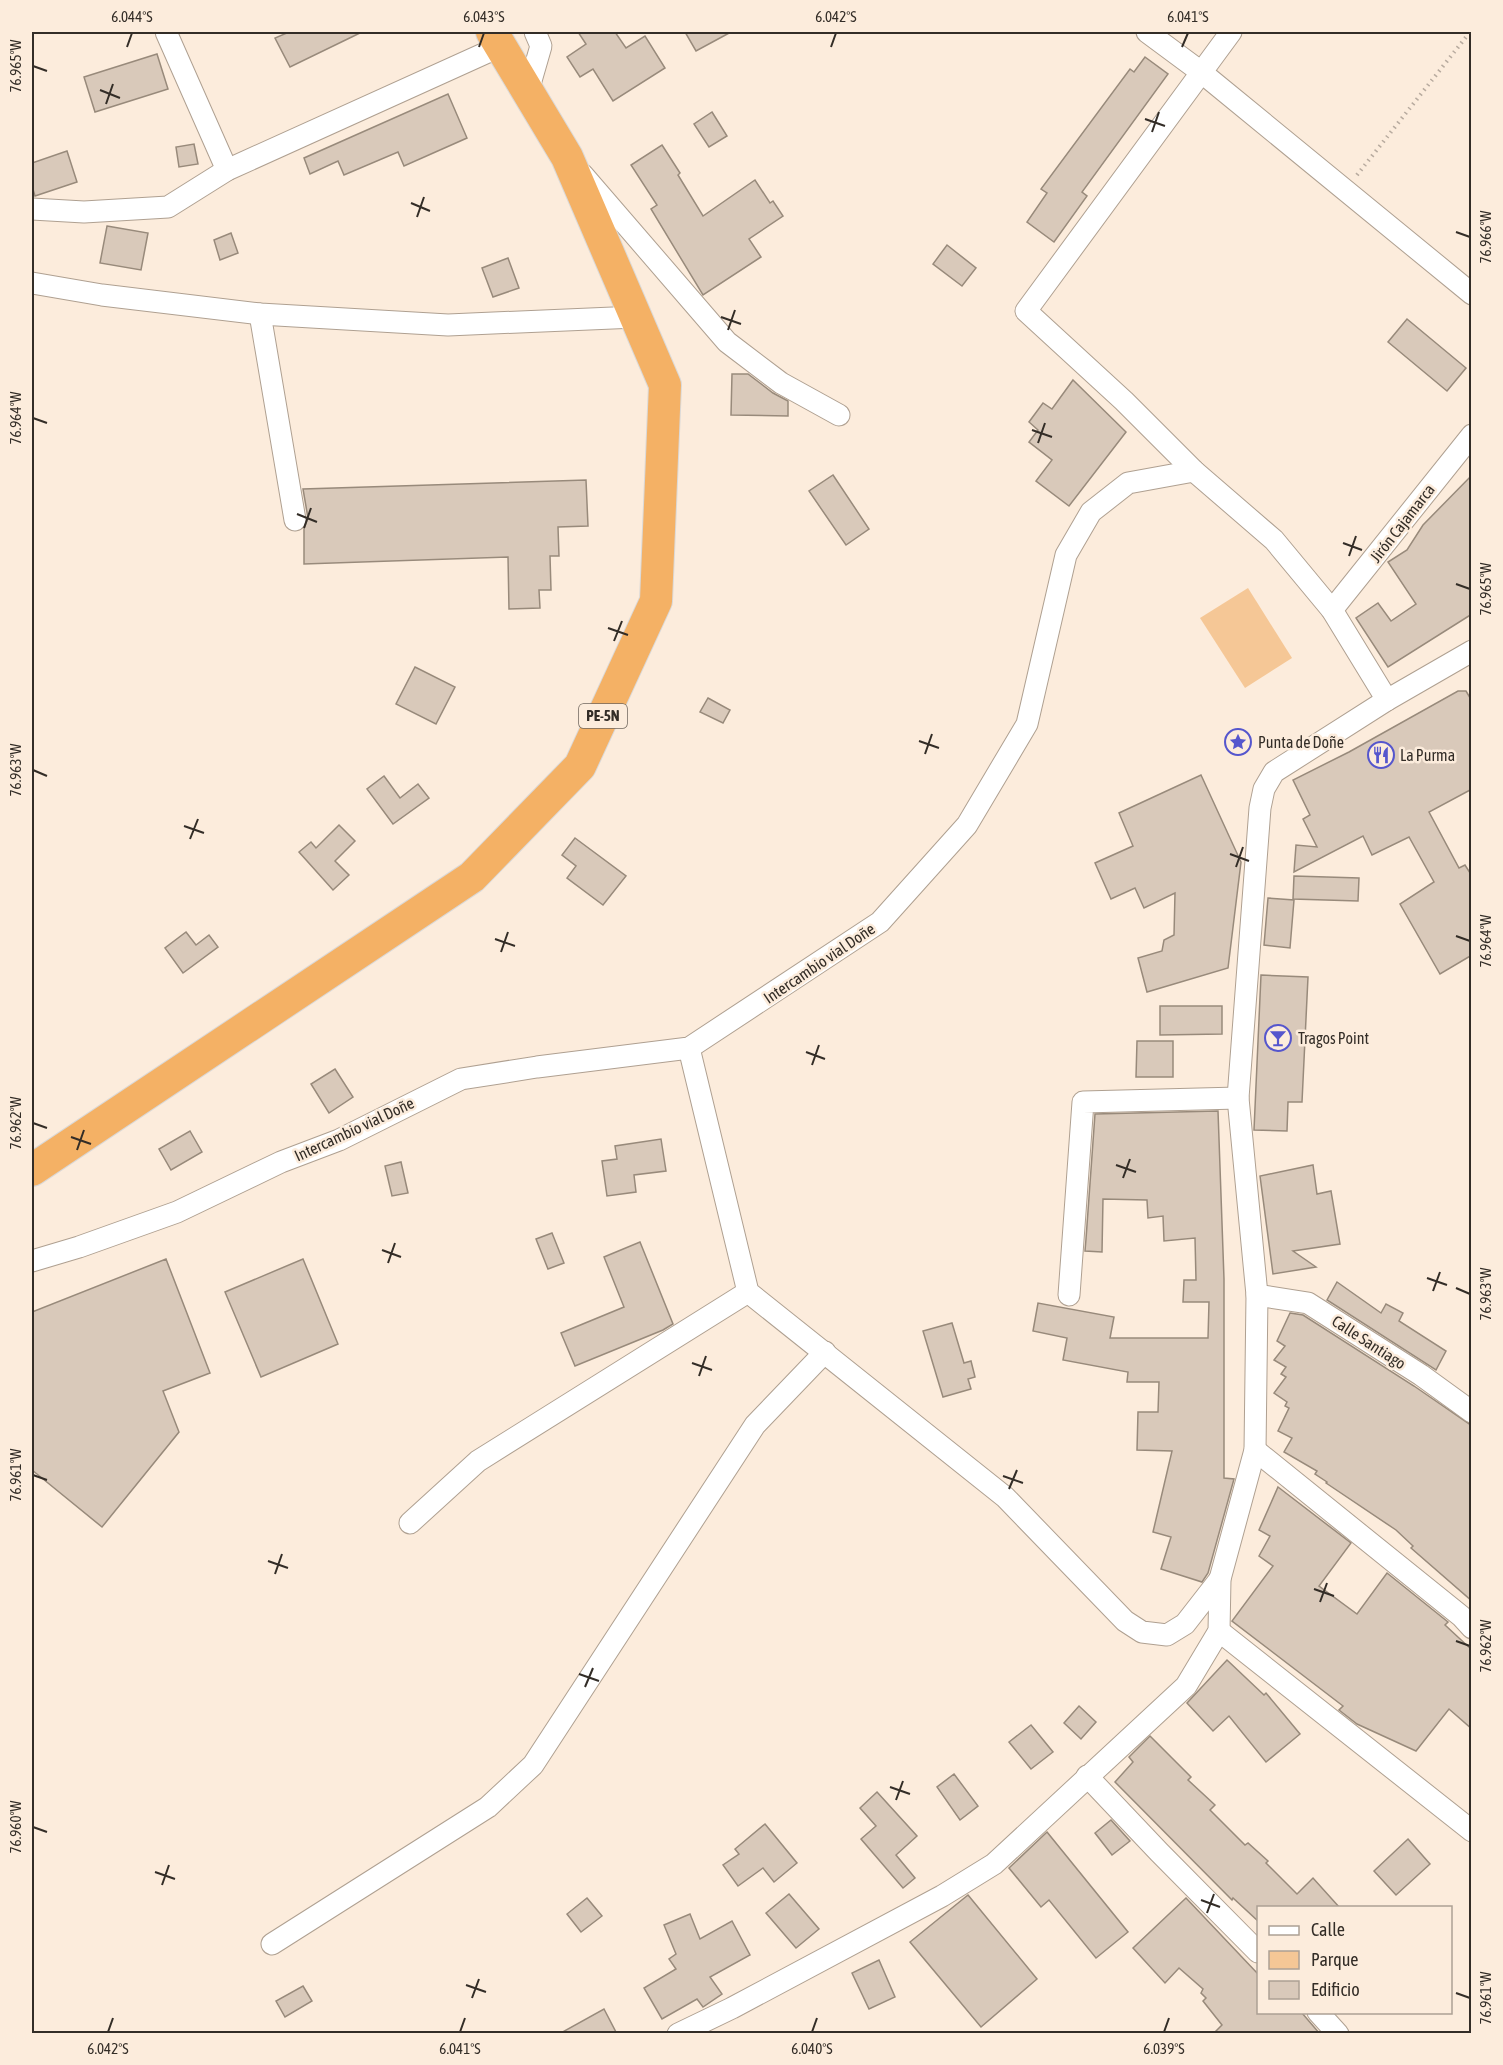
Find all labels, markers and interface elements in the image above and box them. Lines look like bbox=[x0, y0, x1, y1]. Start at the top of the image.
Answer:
text: 6.044°S bbox=[111, 8, 153, 25]
text: 6.043°S bbox=[463, 8, 505, 25]
text: 6.042°S bbox=[815, 8, 857, 25]
text: 6.041°S bbox=[1167, 8, 1209, 25]
text: 76.965°W bbox=[7, 39, 24, 92]
text: 76.966°W bbox=[1477, 210, 1494, 263]
text: 76.964°W bbox=[7, 391, 24, 444]
street label: Jirón Cajamarca bbox=[1366, 481, 1439, 566]
text: 76.965°W bbox=[1477, 562, 1494, 615]
road number: PE-5N bbox=[579, 704, 627, 728]
place icon: Punta de Doñe bbox=[1223, 727, 1253, 757]
place label: Punta de Doñe bbox=[1258, 733, 1344, 751]
restaurant icon: La Purma bbox=[1366, 740, 1396, 770]
text: 76.963°W bbox=[7, 743, 24, 796]
place label: La Purma bbox=[1400, 746, 1455, 764]
text: 76.964°W bbox=[1477, 914, 1494, 967]
street label: Intercambio vial Doñe bbox=[760, 919, 878, 1007]
bar icon: Tragos Point bbox=[1263, 1023, 1293, 1053]
place label: Tragos Point bbox=[1298, 1029, 1369, 1048]
street label: Intercambio vial Doñe bbox=[291, 1093, 417, 1165]
text: 76.962°W bbox=[7, 1096, 24, 1149]
text: 76.963°W bbox=[1477, 1267, 1494, 1320]
street label: Calle Santiago bbox=[1328, 1312, 1409, 1373]
text: 76.961°W bbox=[7, 1448, 24, 1501]
text: 76.962°W bbox=[1477, 1619, 1494, 1672]
text: 76.960°W bbox=[7, 1800, 24, 1853]
legend bbox=[1257, 1906, 1452, 2014]
text: Calle bbox=[1311, 1919, 1345, 1940]
text: Parque bbox=[1311, 1949, 1359, 1970]
text: 76.961°W bbox=[1477, 1971, 1494, 2024]
text: Edificio bbox=[1311, 1979, 1360, 2000]
text: 6.042°S bbox=[87, 2040, 129, 2057]
text: 6.041°S bbox=[439, 2040, 481, 2057]
text: 6.040°S bbox=[791, 2040, 833, 2057]
text: 6.039°S bbox=[1143, 2040, 1185, 2057]

